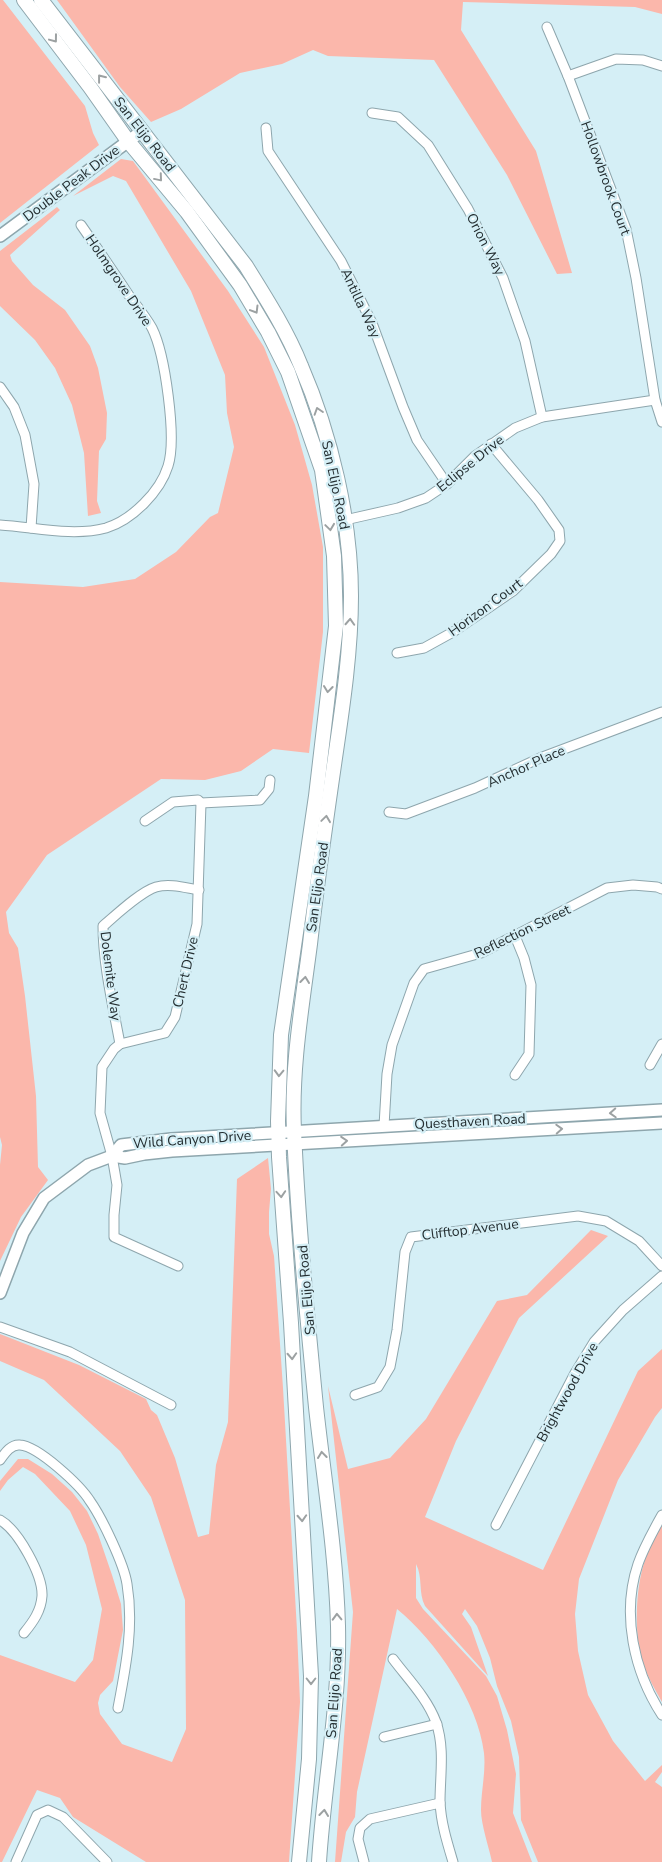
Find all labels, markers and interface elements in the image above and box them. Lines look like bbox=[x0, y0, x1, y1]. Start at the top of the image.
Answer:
one-way arrow bbox=[48, 33, 56, 42]
one-way arrow bbox=[99, 75, 107, 84]
street label: San Elijo Road bbox=[109, 93, 180, 176]
street label: Hollowbrook Court bbox=[576, 118, 635, 238]
street label: Double Peak Drive bbox=[19, 141, 124, 226]
one-way arrow bbox=[154, 172, 162, 181]
street label: Orion Way bbox=[462, 210, 510, 279]
street label: Holmgrove Drive bbox=[81, 231, 156, 330]
street label: Antilla Way bbox=[336, 265, 385, 342]
one-way arrow bbox=[248, 304, 258, 313]
one-way arrow bbox=[314, 407, 324, 416]
street label: Eclipse Drive bbox=[433, 430, 508, 496]
street label: San Elijo Road bbox=[317, 439, 354, 531]
one-way arrow bbox=[324, 524, 335, 532]
street label: Horizon Court bbox=[444, 574, 526, 641]
one-way arrow bbox=[344, 618, 355, 626]
one-way arrow bbox=[323, 685, 334, 693]
street label: Anchor Place bbox=[484, 741, 568, 792]
one-way arrow bbox=[321, 814, 331, 823]
street label: San Elijo Road bbox=[302, 841, 333, 933]
street label: Reflection Street bbox=[471, 900, 574, 963]
street label: Dolemite Way bbox=[96, 930, 126, 1023]
street label: Chert Drive bbox=[168, 935, 203, 1009]
one-way arrow bbox=[299, 975, 310, 983]
one-way arrow bbox=[274, 1069, 285, 1077]
one-way arrow bbox=[609, 1108, 617, 1119]
street label: Questhaven Road bbox=[414, 1109, 526, 1134]
one-way arrow bbox=[555, 1123, 563, 1134]
street label: Wild Canyon Drive bbox=[132, 1126, 252, 1153]
one-way arrow bbox=[340, 1136, 348, 1147]
one-way arrow bbox=[276, 1190, 287, 1198]
street label: Clifftop Avenue bbox=[420, 1214, 520, 1245]
street label: San Elijo Road bbox=[293, 1244, 320, 1336]
street label: Brightwood Drive bbox=[532, 1339, 603, 1445]
one-way arrow bbox=[287, 1353, 298, 1361]
one-way arrow bbox=[318, 1451, 328, 1459]
one-way arrow bbox=[296, 1515, 307, 1523]
one-way arrow bbox=[332, 1612, 343, 1620]
street label: San Elijo Road bbox=[322, 1647, 347, 1739]
one-way arrow bbox=[306, 1677, 316, 1685]
one-way arrow bbox=[318, 1809, 329, 1817]

